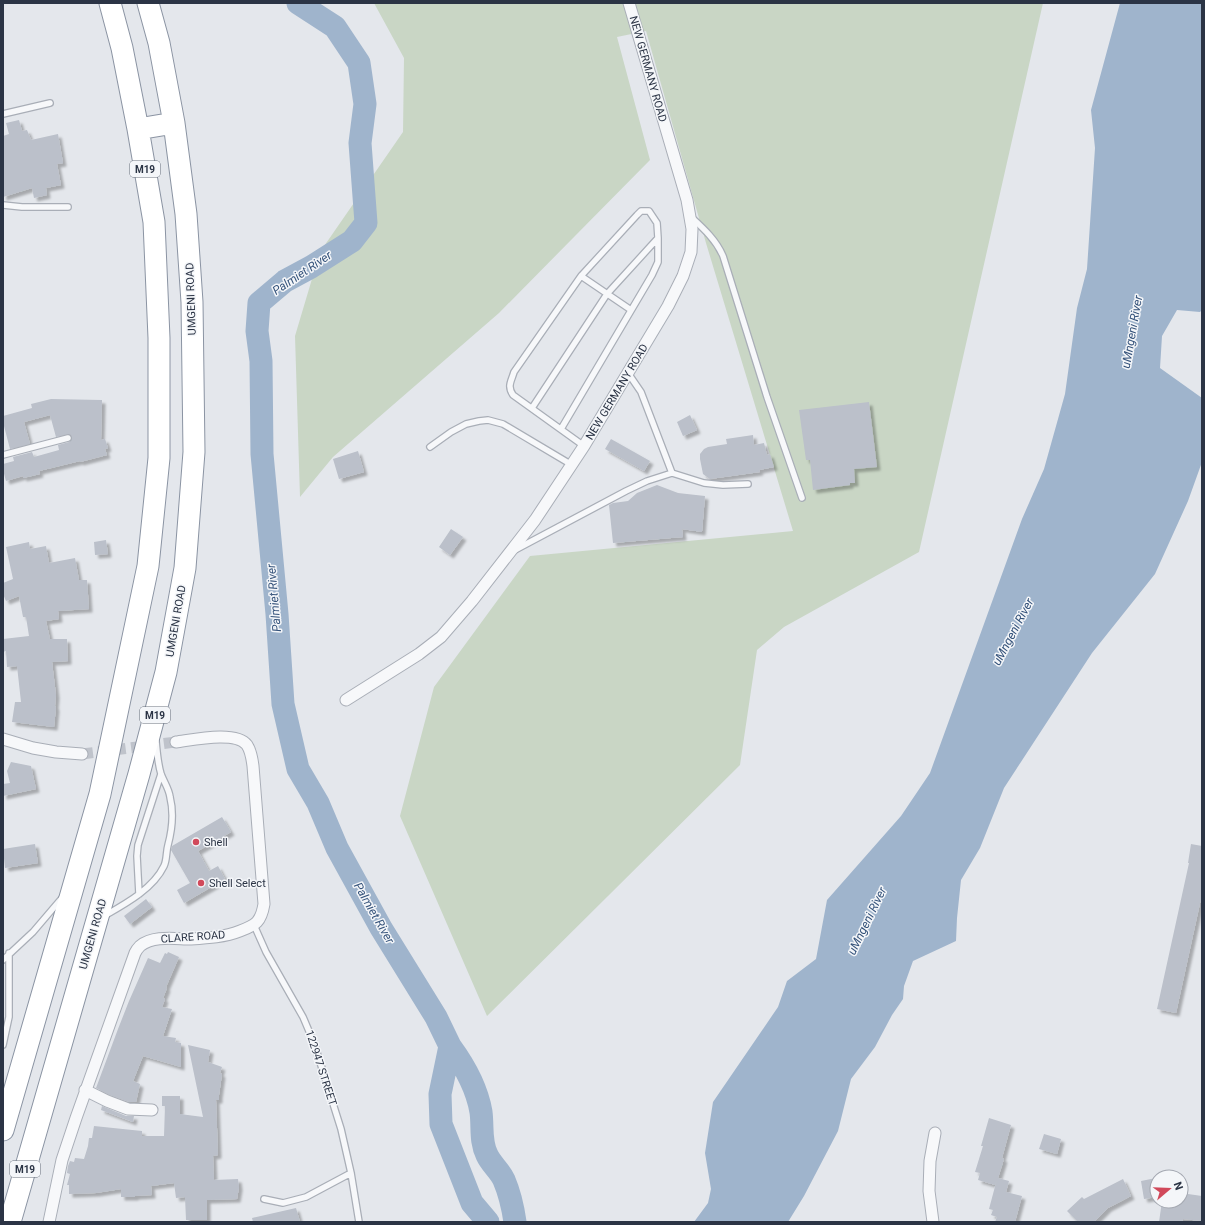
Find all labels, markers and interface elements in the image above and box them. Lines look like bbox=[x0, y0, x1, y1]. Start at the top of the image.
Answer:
street label: NEW GERMANY ROAD bbox=[627, 15, 669, 123]
road number: M19 bbox=[130, 161, 160, 177]
water label: Palmiet River bbox=[270, 248, 335, 298]
street label: UMGENI ROAD bbox=[183, 262, 199, 336]
water label: uMngeni River bbox=[1119, 294, 1145, 369]
street label: NEW GERMANY ROAD bbox=[583, 342, 651, 442]
water label: Palmiet River bbox=[264, 562, 284, 633]
street label: UMGENI ROAD bbox=[163, 584, 189, 658]
water label: uMngeni River bbox=[990, 595, 1037, 668]
road number: M19 bbox=[140, 707, 170, 723]
place label: Shell bbox=[204, 836, 228, 849]
marker: Shell bbox=[191, 837, 201, 847]
place label: Shell Select bbox=[209, 877, 266, 890]
marker: Shell Select bbox=[196, 878, 206, 888]
water label: Palmiet River bbox=[351, 880, 398, 947]
water label: uMngeni River bbox=[845, 884, 890, 957]
street label: UMGENI ROAD bbox=[77, 897, 109, 971]
street label: CLARE ROAD bbox=[160, 928, 226, 946]
street label: 122947 STREET bbox=[303, 1028, 340, 1108]
road number: M19 bbox=[10, 1161, 40, 1177]
north arrow bbox=[1149, 1169, 1189, 1209]
text: N bbox=[1171, 1180, 1185, 1192]

